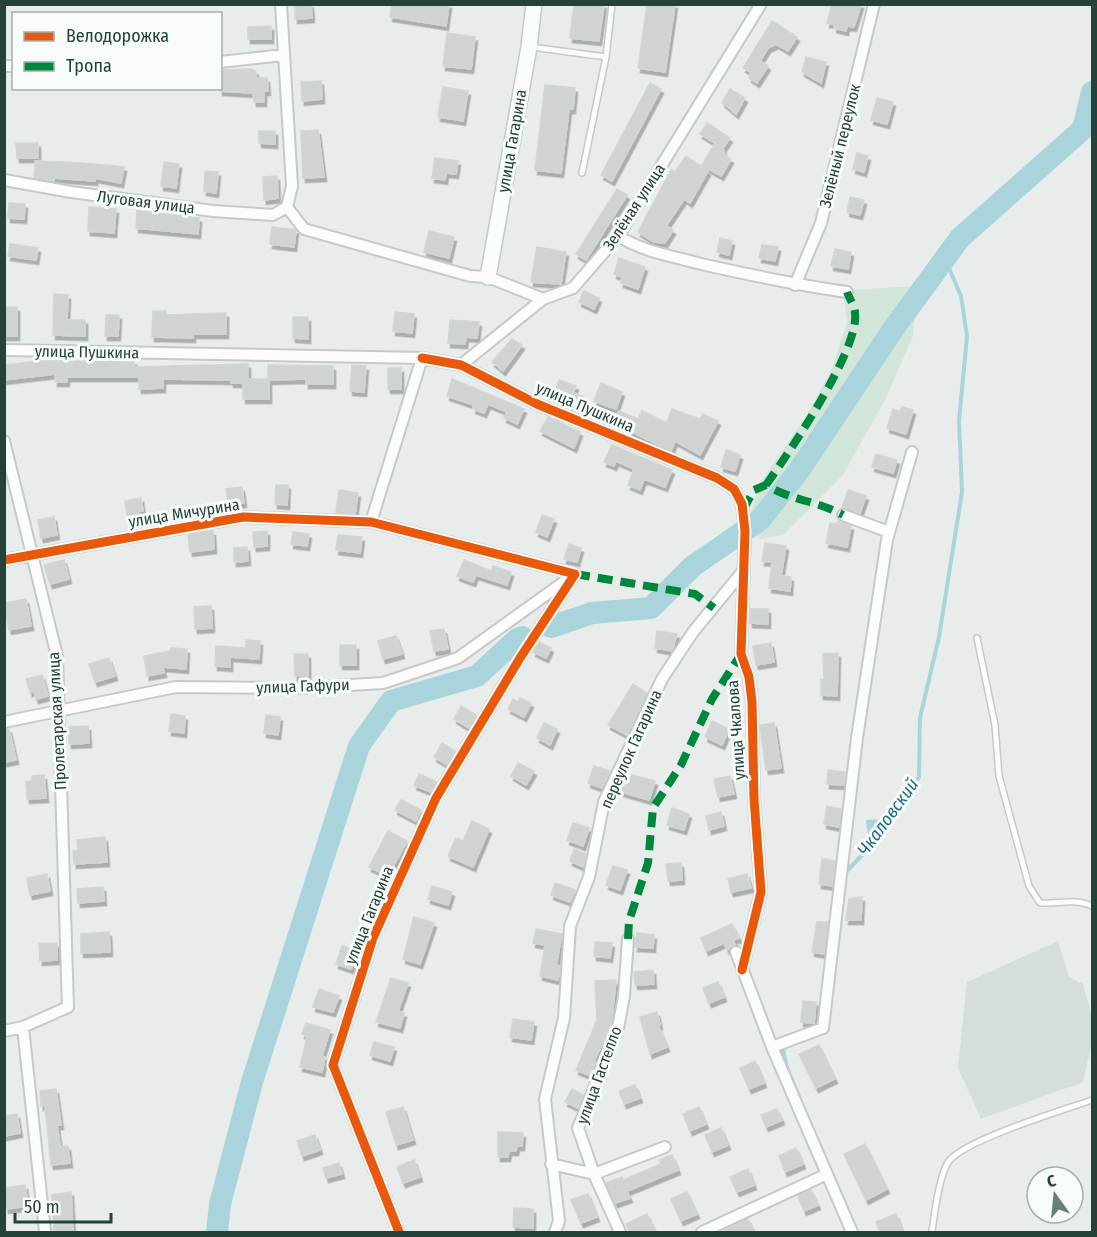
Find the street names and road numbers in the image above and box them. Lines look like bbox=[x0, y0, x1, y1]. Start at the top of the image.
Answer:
street label: Зелёный переулок bbox=[815, 82, 865, 210]
street label: улица Гагарина bbox=[494, 88, 530, 194]
street label: Зелёная улица bbox=[599, 160, 669, 254]
street label: Луговая улица bbox=[96, 187, 196, 217]
street label: улица Пушкина bbox=[35, 342, 140, 362]
street label: улица Пушкина bbox=[533, 378, 637, 436]
street label: улица Мичурина bbox=[127, 495, 241, 531]
street label: Пролетарская улица bbox=[44, 651, 70, 791]
street label: улица Гафури bbox=[256, 675, 350, 697]
street label: улица Чкалова bbox=[723, 679, 749, 781]
street label: переулок Гагарина bbox=[596, 686, 666, 811]
street label: улица Гагарина bbox=[341, 863, 397, 967]
street label: улица Гастелло bbox=[572, 1023, 626, 1127]

